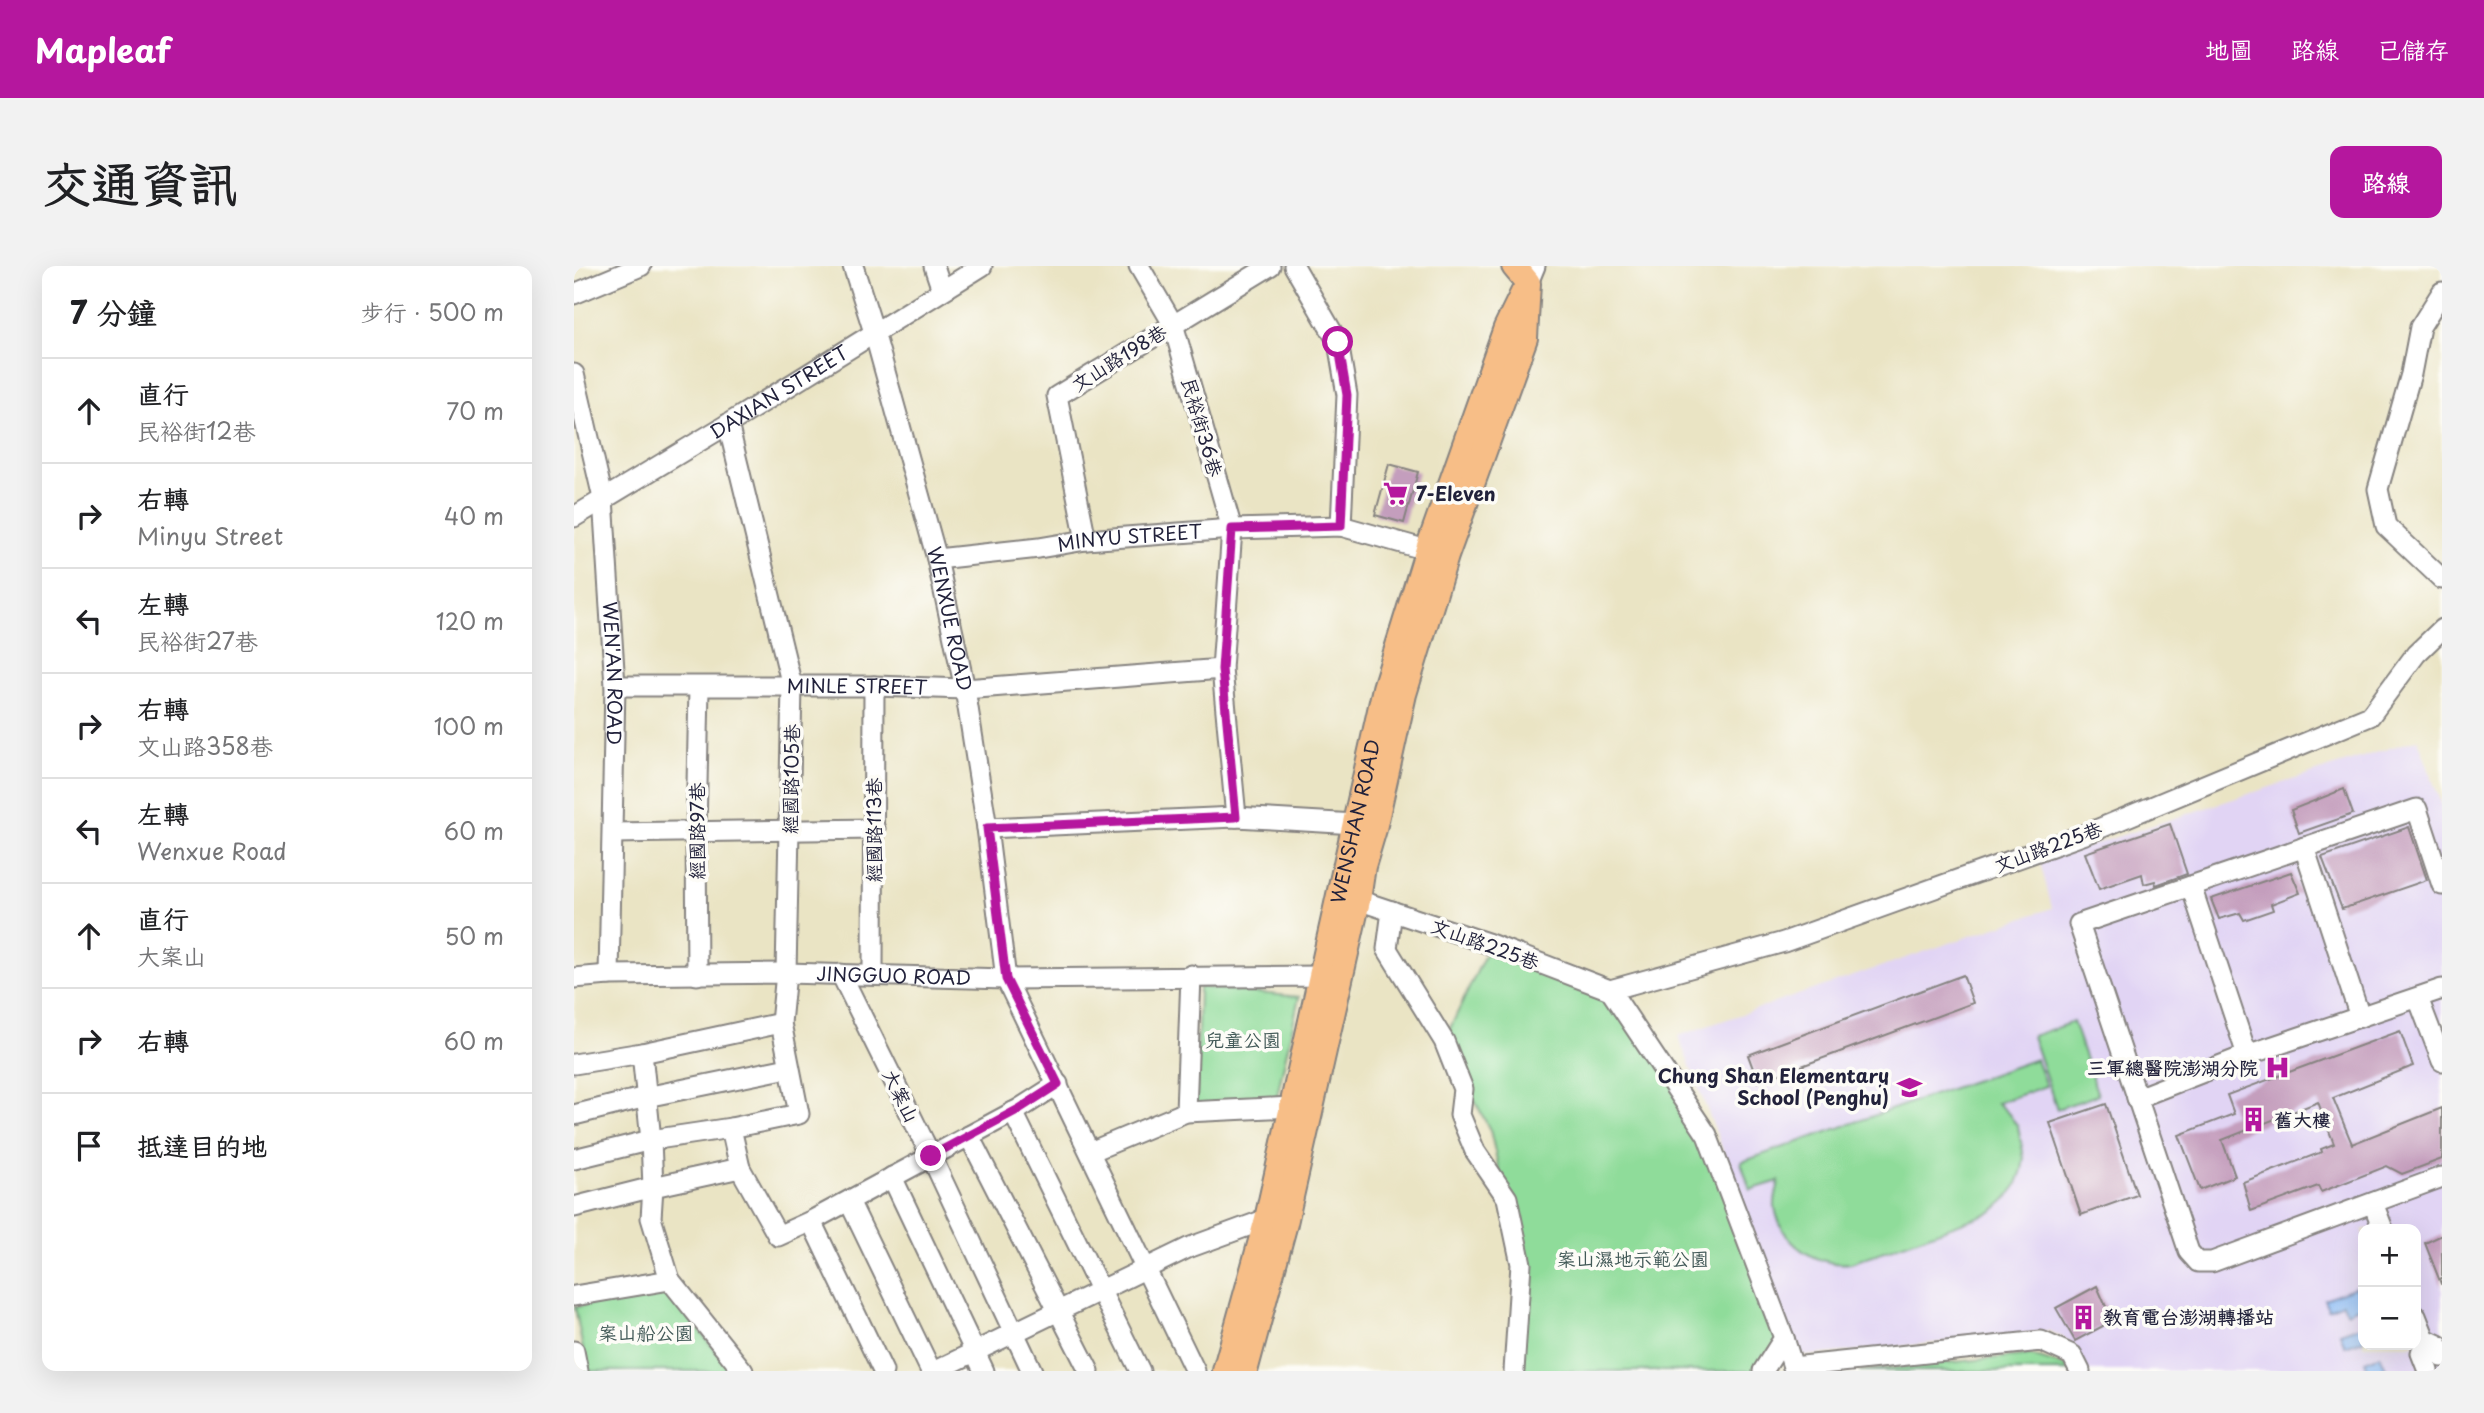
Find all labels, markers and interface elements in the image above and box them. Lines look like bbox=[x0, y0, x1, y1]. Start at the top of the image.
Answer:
text: Mapleaf bbox=[35, 24, 171, 74]
text: 地圖 bbox=[2205, 31, 2253, 67]
text: 路線 bbox=[2291, 31, 2339, 67]
text: 已儲存 bbox=[2377, 31, 2449, 67]
text: 交通資訊 bbox=[42, 145, 238, 219]
button: 路線 bbox=[2330, 146, 2442, 218]
text: 7 分鐘 bbox=[70, 289, 157, 334]
text: 步行 · 500 m bbox=[361, 294, 504, 329]
street label: 文山路198巷 bbox=[1065, 317, 1171, 398]
route start bbox=[1322, 326, 1353, 357]
street label: DAXIAN STREET bbox=[704, 338, 853, 445]
text: 直行 bbox=[137, 374, 189, 413]
street label: 民裕街36巷 bbox=[1175, 374, 1230, 480]
icon: ahead bbox=[70, 392, 108, 430]
text: 70 m bbox=[446, 393, 504, 428]
text: 民裕街12巷 bbox=[137, 413, 256, 448]
text: 右轉 bbox=[137, 479, 189, 518]
place label: 7-Eleven bbox=[1416, 479, 1496, 507]
supermarket icon: 7-Eleven bbox=[1382, 480, 1410, 508]
icon: right bbox=[70, 497, 108, 535]
text: 40 m bbox=[444, 498, 504, 533]
street label: MINYU STREET bbox=[1055, 516, 1203, 558]
text: Minyu Street bbox=[137, 518, 283, 553]
street label: WENXUE ROAD bbox=[921, 543, 980, 693]
text: 左轉 bbox=[137, 584, 189, 623]
street label: WEN'AN ROAD bbox=[597, 601, 630, 745]
icon: left bbox=[70, 602, 108, 640]
text: 120 m bbox=[436, 603, 504, 638]
text: 民裕街27巷 bbox=[137, 623, 258, 658]
street label: MINLE STREET bbox=[787, 671, 928, 701]
text: 右轉 bbox=[137, 689, 189, 728]
icon: right bbox=[70, 707, 108, 745]
text: 100 m bbox=[434, 708, 504, 743]
street label: 經國路105巷 bbox=[775, 724, 805, 834]
text: 文山路358巷 bbox=[137, 728, 273, 763]
street label: WENSHAN ROAD bbox=[1323, 736, 1386, 906]
street label: 經國路113巷 bbox=[859, 778, 887, 882]
street label: 經國路97巷 bbox=[682, 782, 710, 880]
text: 左轉 bbox=[137, 794, 189, 833]
icon: left bbox=[70, 812, 108, 850]
text: 60 m bbox=[444, 813, 504, 848]
street label: 文山路225巷 bbox=[1990, 814, 2106, 879]
text: Wenxue Road bbox=[137, 833, 287, 868]
text: 直行 bbox=[137, 899, 189, 938]
street label: 文山路225巷 bbox=[1427, 911, 1543, 976]
icon: ahead bbox=[70, 917, 108, 955]
text: 50 m bbox=[444, 918, 504, 953]
text: 大案山 bbox=[137, 938, 206, 973]
street label: JINGGUO ROAD bbox=[816, 959, 972, 991]
text: 右轉 bbox=[137, 1021, 189, 1060]
icon: right bbox=[70, 1022, 108, 1060]
text: 60 m bbox=[444, 1023, 504, 1058]
park label: 兒童公園 bbox=[1205, 1025, 1281, 1053]
place label: 三軍總醫院澎湖分院 bbox=[2087, 1053, 2258, 1081]
hospital icon: 三軍總醫院澎湖分院 bbox=[2264, 1054, 2292, 1082]
place label: Chung Shan Elementary School (Penghu) bbox=[1658, 1061, 1889, 1111]
street label: 大案山 bbox=[877, 1064, 927, 1127]
school or university icon: Chung Shan Elementary School (Penghu) bbox=[1895, 1073, 1923, 1101]
place label: 舊大樓 bbox=[2274, 1105, 2331, 1133]
building icon: 舊大樓 bbox=[2240, 1106, 2268, 1134]
text: 抵達目的地 bbox=[137, 1126, 267, 1165]
icon: arrive bbox=[70, 1127, 108, 1165]
route end bbox=[915, 1140, 946, 1171]
map controls bbox=[2358, 1224, 2421, 1350]
button: + bbox=[2358, 1224, 2421, 1287]
park label: 案山濕地示範公園 bbox=[1557, 1244, 1709, 1272]
button: − bbox=[2358, 1287, 2421, 1350]
place label: 教育電台澎湖轉播站 bbox=[2103, 1302, 2274, 1330]
building icon: 教育電台澎湖轉播站 bbox=[2069, 1303, 2097, 1331]
park label: 案山船公園 bbox=[598, 1318, 694, 1346]

